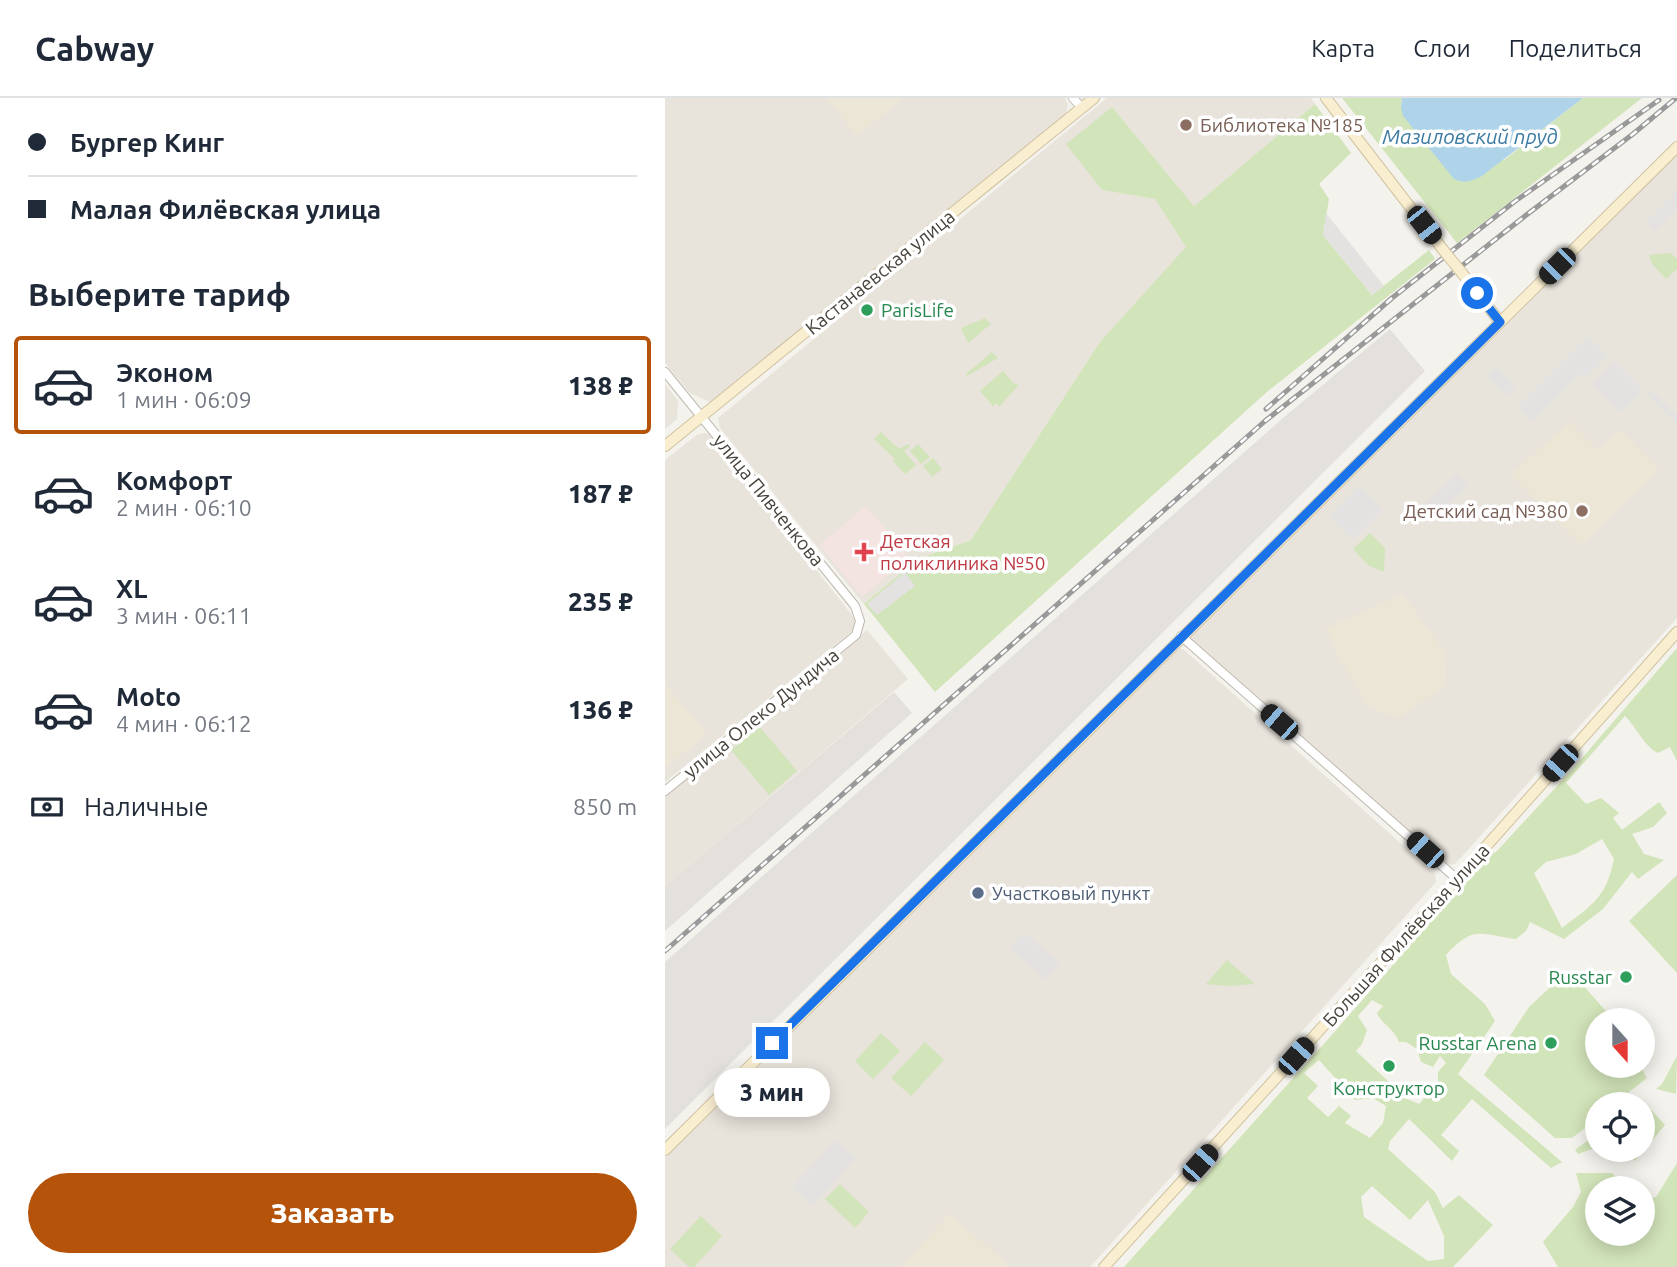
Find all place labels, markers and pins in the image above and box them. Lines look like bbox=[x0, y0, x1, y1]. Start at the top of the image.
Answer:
place label: Библиотека №185 bbox=[1200, 114, 1363, 136]
marker: Библиотека №185 bbox=[1178, 117, 1194, 133]
place label: ParisLife bbox=[881, 299, 954, 321]
marker: ParisLife bbox=[859, 302, 875, 318]
place label: Детский сад №380 bbox=[1403, 500, 1568, 522]
marker: Детский сад №380 bbox=[1574, 503, 1590, 519]
place label: Детская поликлиника №50 bbox=[880, 530, 1046, 574]
marker: Детская поликлиника №50 bbox=[854, 542, 874, 562]
place label: Участковый пункт bbox=[992, 882, 1151, 904]
marker: Участковый пункт bbox=[970, 885, 986, 901]
place label: Russtar bbox=[1548, 966, 1612, 988]
marker: Russtar bbox=[1618, 969, 1634, 985]
place label: Russtar Arena bbox=[1418, 1032, 1537, 1054]
marker: Russtar Arena bbox=[1543, 1035, 1559, 1051]
marker: Конструктор bbox=[1381, 1058, 1397, 1074]
place label: Конструктор bbox=[1333, 1077, 1445, 1099]

